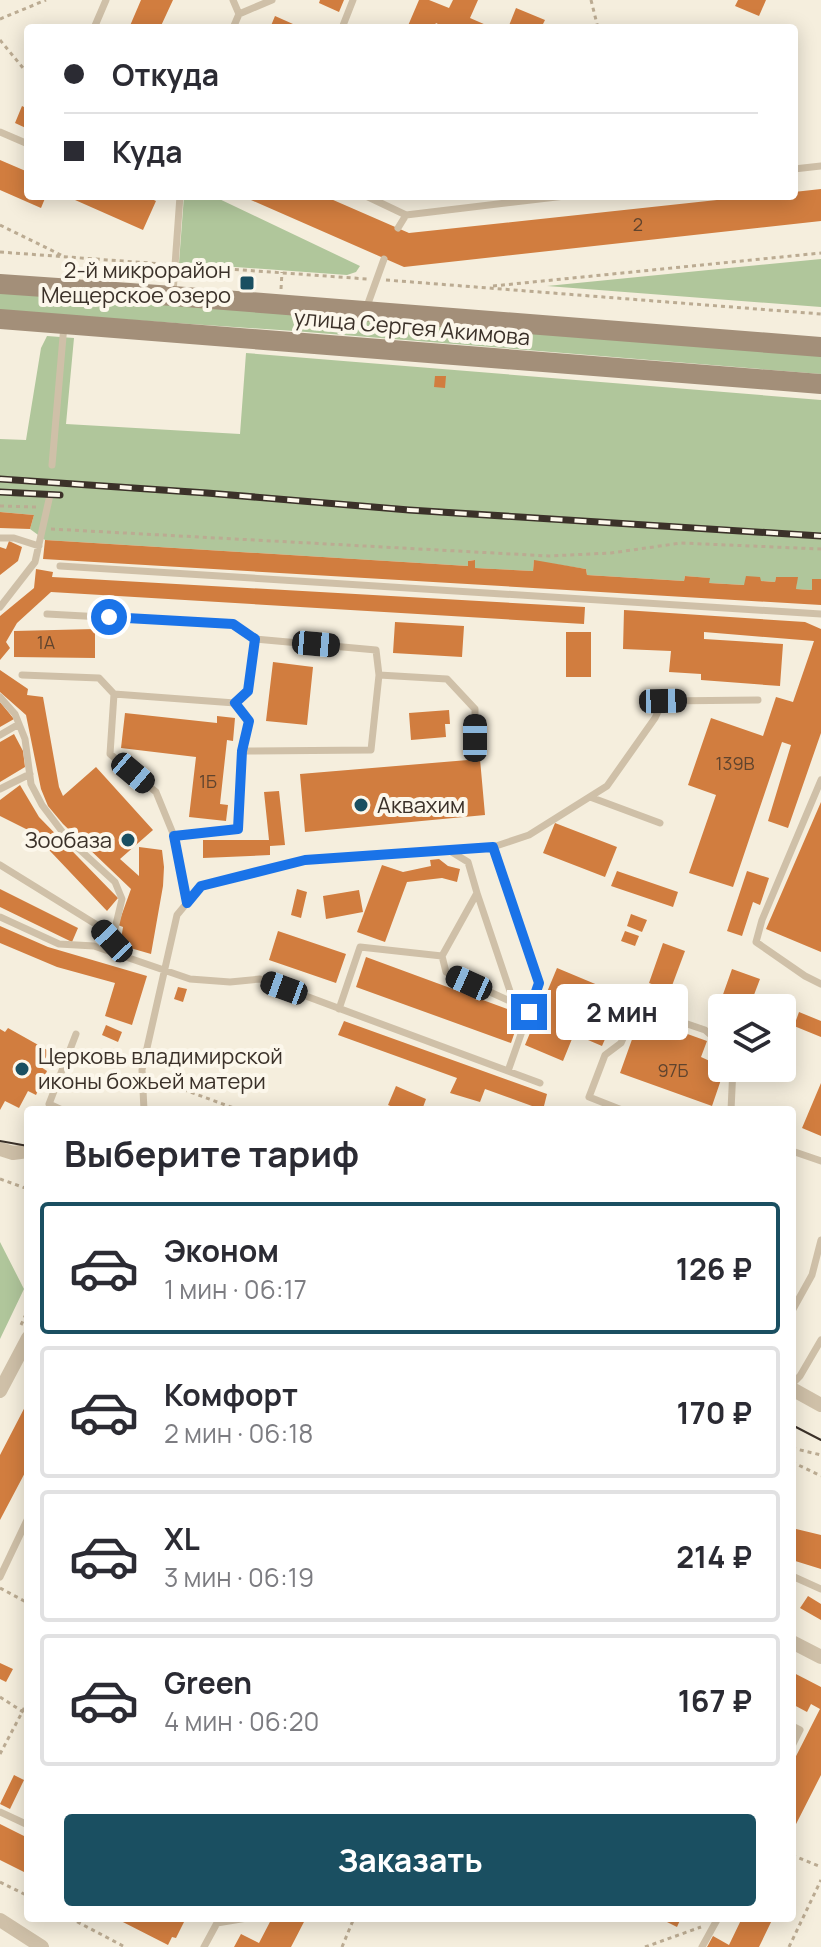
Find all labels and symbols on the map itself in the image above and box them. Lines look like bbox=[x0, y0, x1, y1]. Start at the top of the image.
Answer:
house number: 2 bbox=[633, 212, 643, 236]
place label: 2-й микрорайон Мещерское озеро bbox=[41, 255, 231, 310]
marker: 2-й микрорайон Мещерское озеро bbox=[238, 274, 256, 292]
street label: улица Сергея Акимова bbox=[293, 302, 531, 352]
route start bbox=[91, 599, 127, 635]
house number: 1А bbox=[37, 630, 56, 654]
car bbox=[291, 630, 341, 658]
car bbox=[639, 689, 687, 713]
car bbox=[463, 714, 487, 762]
car bbox=[107, 748, 159, 798]
house number: 139В bbox=[715, 751, 755, 775]
house number: 1Б bbox=[199, 769, 217, 793]
place label: Аквахим bbox=[377, 790, 465, 820]
marker: Аквахим bbox=[352, 796, 370, 814]
place label: Зообаза bbox=[24, 825, 112, 855]
marker: Зообаза bbox=[119, 831, 137, 849]
car bbox=[87, 915, 137, 967]
car bbox=[442, 962, 496, 1004]
car bbox=[257, 969, 311, 1007]
callout: 2 мин bbox=[557, 984, 689, 1040]
route end bbox=[511, 994, 547, 1030]
place label: Церковь владимирской иконы божьей матери bbox=[38, 1041, 283, 1096]
house number: 97Б bbox=[658, 1058, 689, 1082]
marker: Церковь владимирской иконы божьей матери bbox=[13, 1060, 31, 1078]

